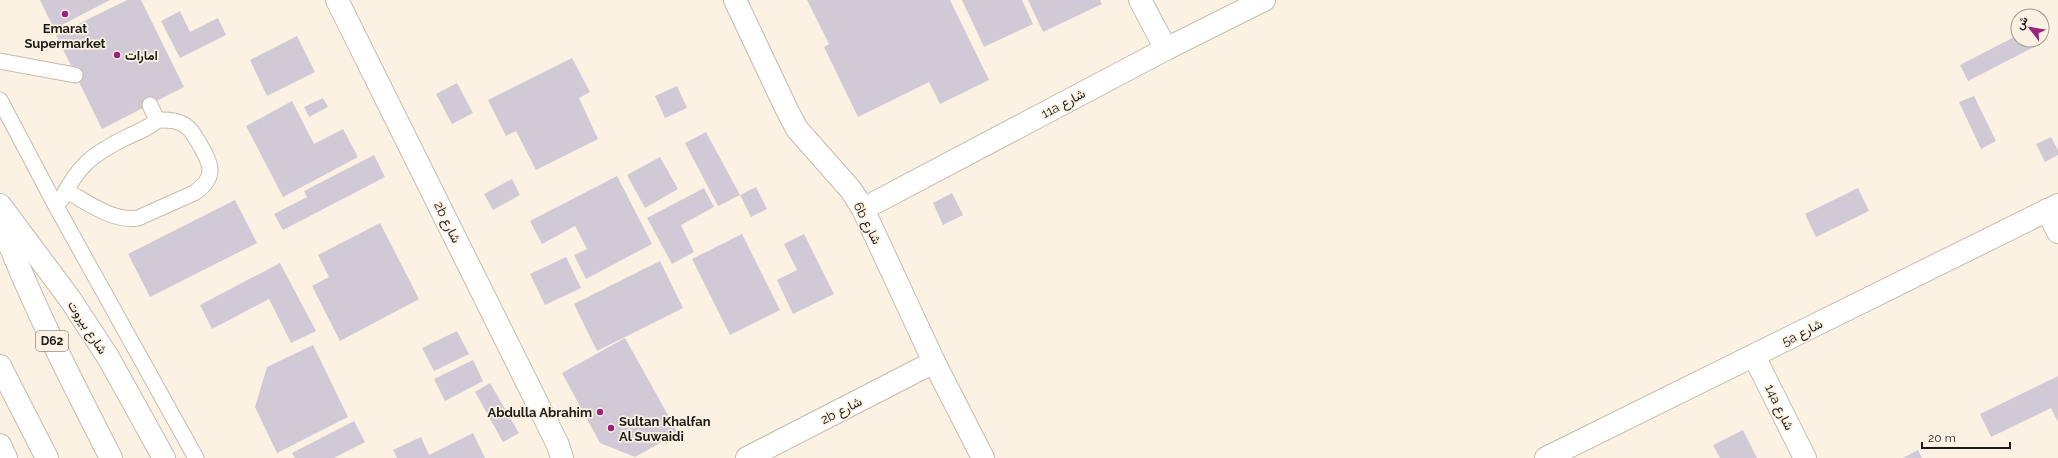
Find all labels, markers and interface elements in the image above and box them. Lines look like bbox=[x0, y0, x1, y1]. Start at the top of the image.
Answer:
north arrow bbox=[2010, 8, 2050, 48]
marker: Emarat Supermarket bbox=[60, 9, 70, 19]
text: ش bbox=[2013, 14, 2031, 32]
place label: Emarat Supermarket bbox=[24, 21, 106, 51]
place label: امارات bbox=[125, 48, 158, 64]
marker: امارات bbox=[112, 50, 122, 60]
street label: 11a شارع bbox=[1039, 86, 1089, 123]
street label: 2b شارع bbox=[429, 199, 464, 246]
street label: 6b شارع bbox=[849, 200, 885, 248]
street label: شارع بيروت bbox=[63, 298, 110, 358]
street label: 5a شارع bbox=[1779, 316, 1826, 351]
road number: D62 bbox=[36, 331, 68, 351]
street label: 14a شارع bbox=[1760, 382, 1797, 434]
street label: 2b شارع bbox=[818, 394, 865, 429]
place label: Abdulla Abrahim bbox=[487, 405, 592, 420]
marker: Abdulla Abrahim bbox=[595, 407, 605, 417]
place label: Sultan Khalfan Al Suwaidi bbox=[619, 414, 711, 444]
marker: Sultan Khalfan Al Suwaidi bbox=[606, 423, 616, 433]
scale bar bbox=[1922, 424, 2010, 450]
text: 20 m bbox=[1928, 431, 1956, 445]

